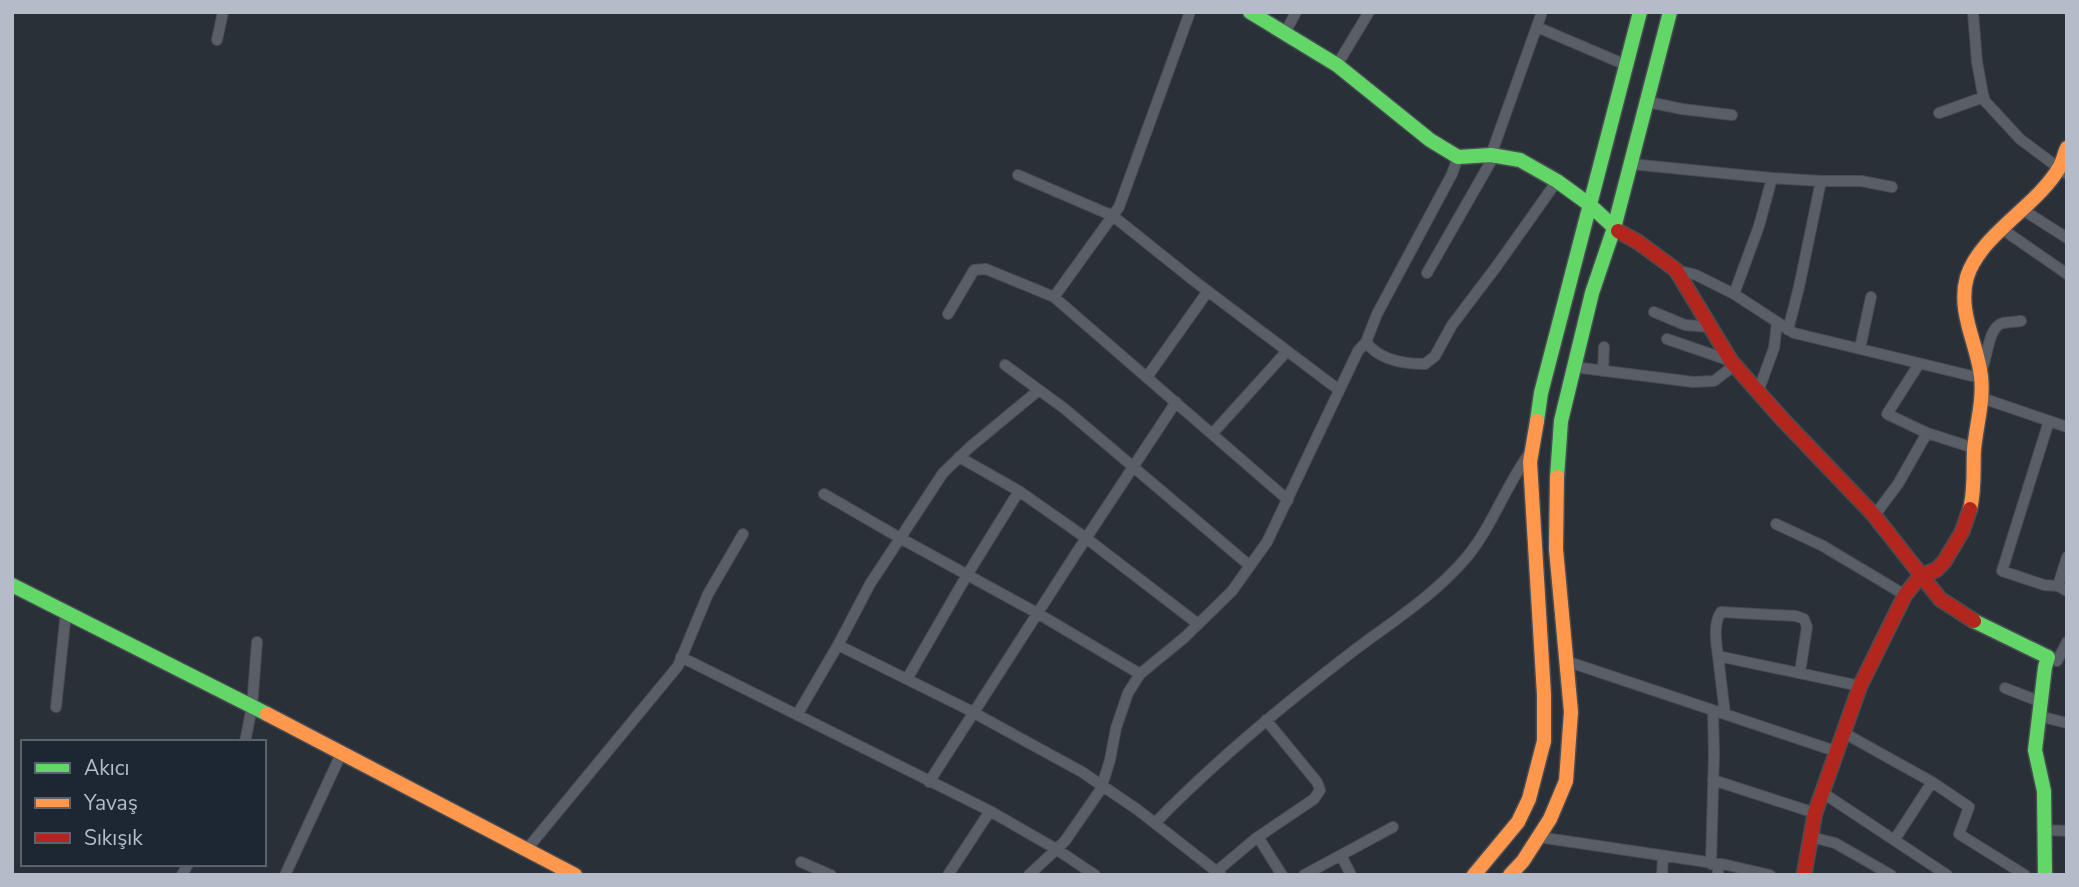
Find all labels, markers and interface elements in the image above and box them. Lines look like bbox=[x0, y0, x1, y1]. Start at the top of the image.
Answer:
legend bbox=[21, 740, 266, 866]
text: Akıcı bbox=[84, 754, 129, 782]
text: Yavaş bbox=[83, 789, 138, 817]
text: Sıkışık bbox=[84, 824, 143, 852]

